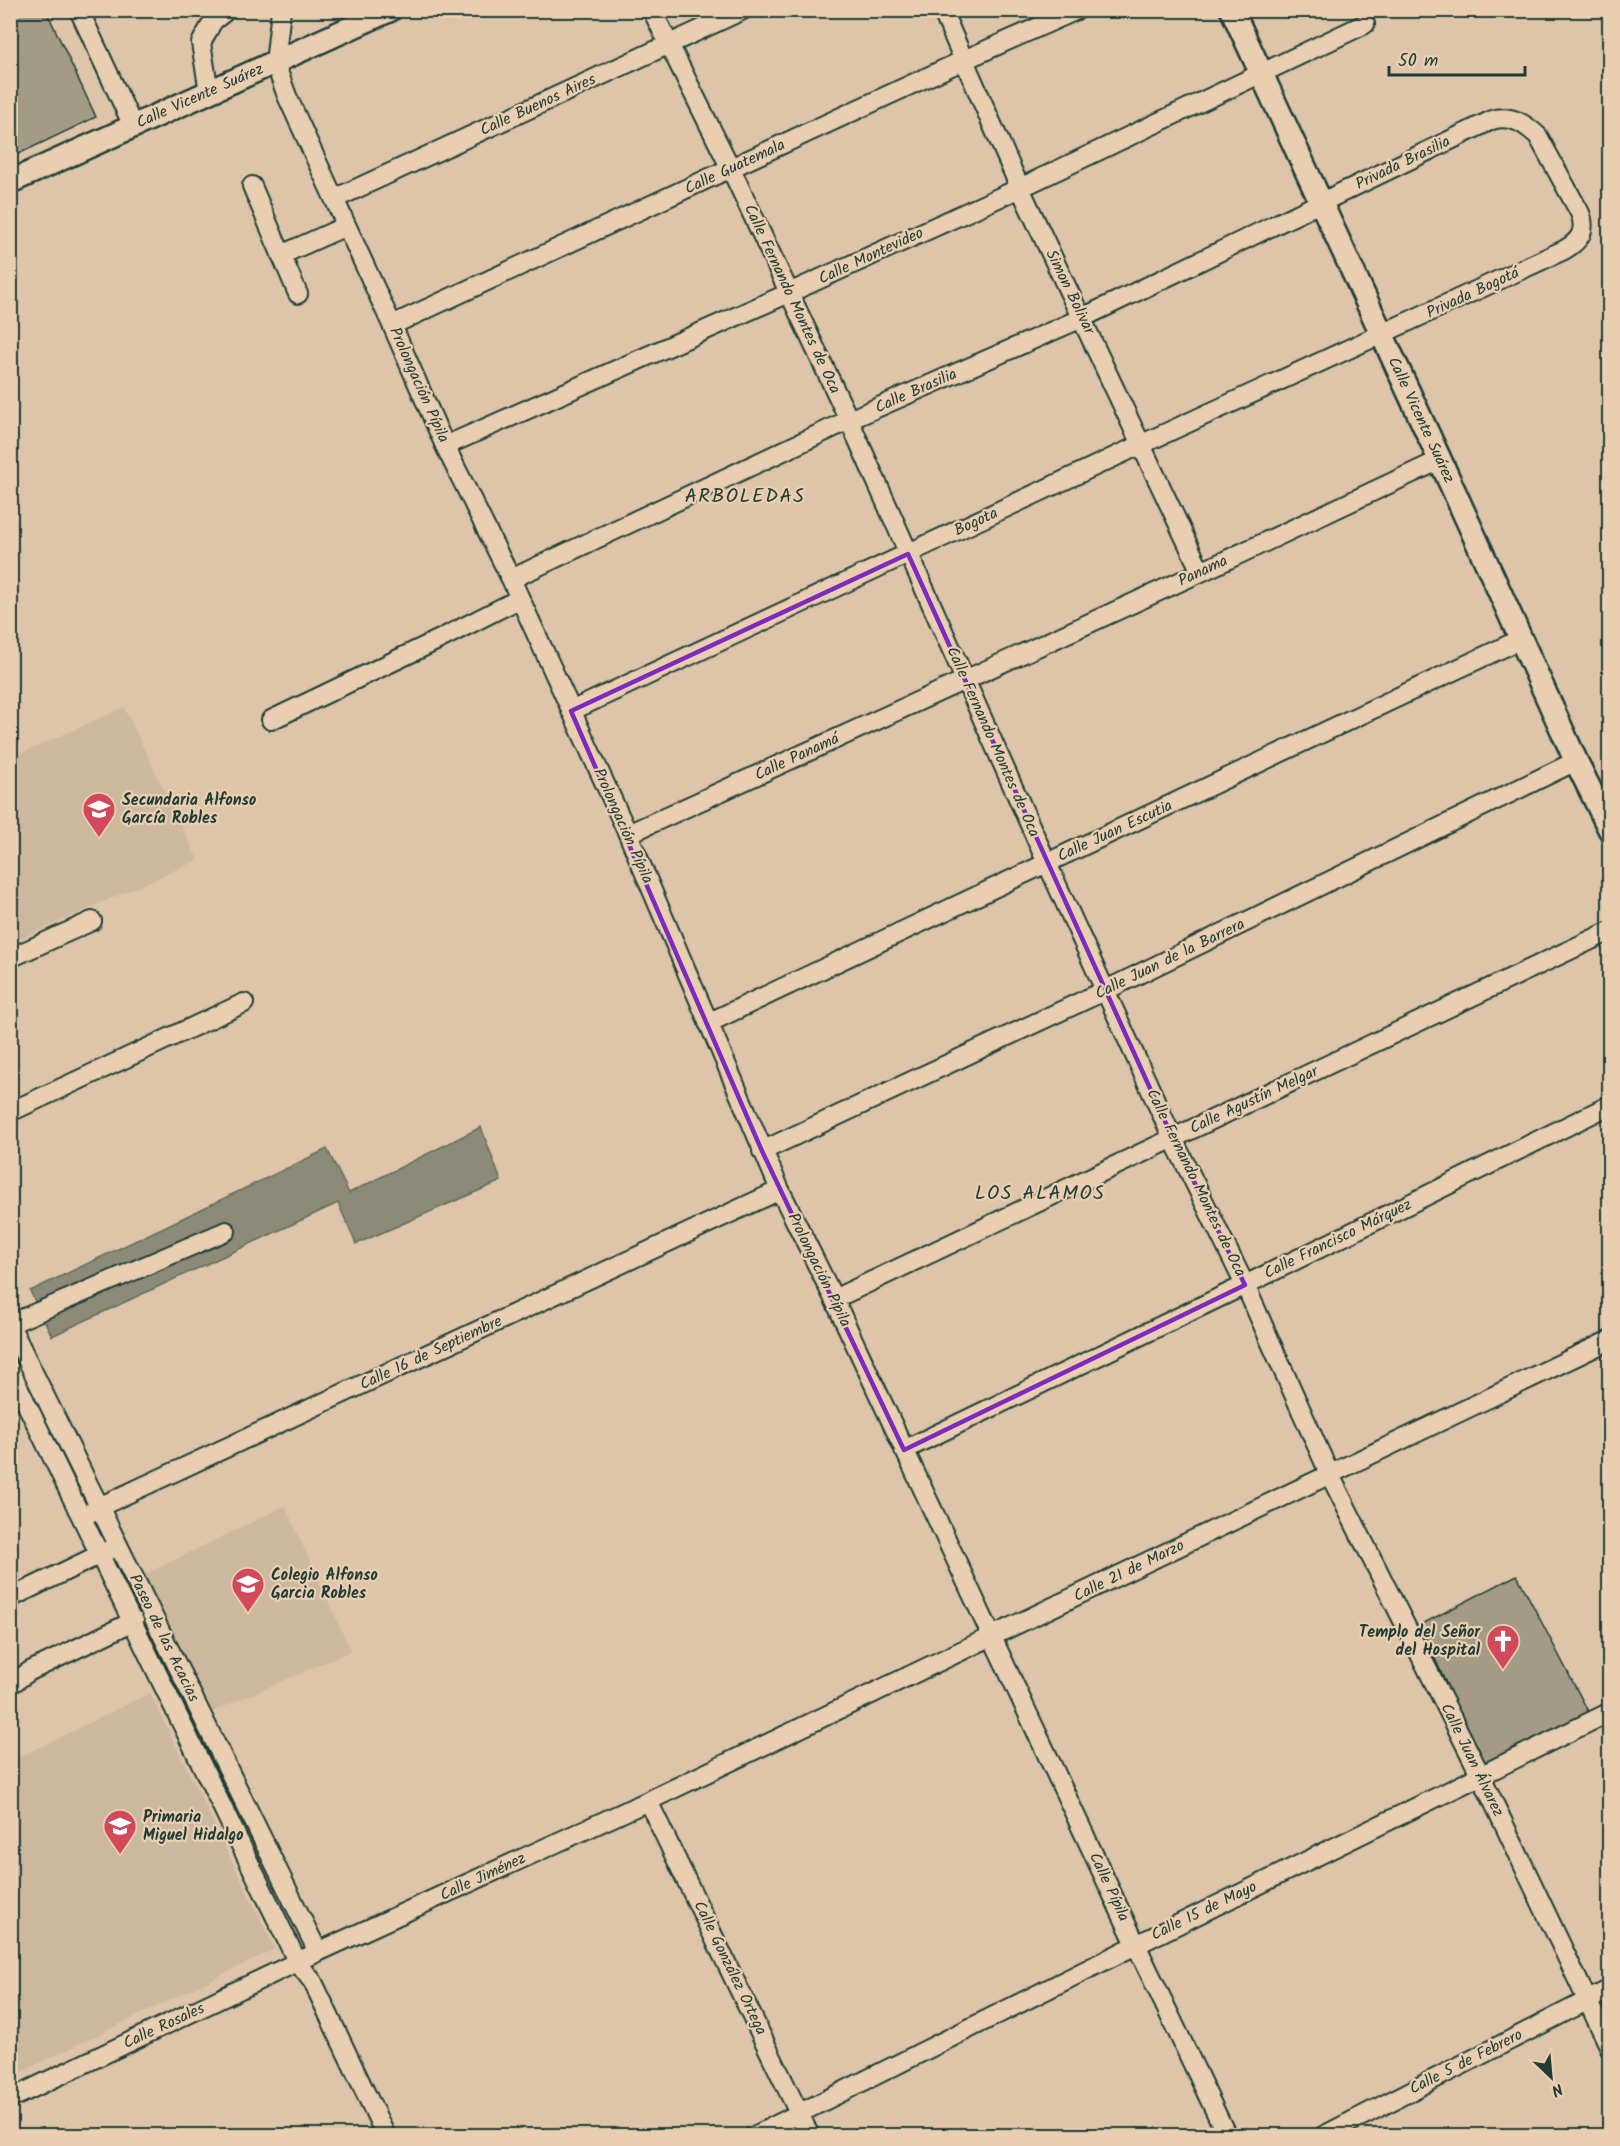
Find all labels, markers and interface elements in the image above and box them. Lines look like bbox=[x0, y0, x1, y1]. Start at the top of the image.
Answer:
scale bar bbox=[1389, 39, 1526, 77]
text: 50 m bbox=[1398, 47, 1438, 76]
street label: Calle Vicente Suárez bbox=[132, 57, 268, 135]
street label: Calle Buenos Aires bbox=[476, 67, 600, 143]
street label: Privada Brasilia bbox=[1351, 129, 1455, 197]
street label: Calle Guatemala bbox=[681, 133, 789, 201]
street label: Calle Fernando Montes de Oca bbox=[737, 200, 847, 398]
street label: Calle Montevideo bbox=[814, 221, 928, 291]
street label: Simon Bolivar bbox=[1039, 245, 1102, 340]
street label: Privada Bogotá bbox=[1422, 260, 1525, 325]
street label: Prolongación Pípila bbox=[382, 323, 456, 447]
street label: Calle Vicente Suárez bbox=[1381, 353, 1461, 487]
street label: Calle Brasilia bbox=[871, 362, 961, 420]
district label: ARBOLEDAS bbox=[685, 481, 805, 513]
street label: Bogota bbox=[950, 501, 1002, 543]
street label: Panama bbox=[1174, 549, 1232, 593]
street label: Calle Fernando Montes de Oca bbox=[940, 643, 1046, 841]
street label: Calle Panamá bbox=[750, 726, 845, 788]
street label: Prolongación Pípila bbox=[586, 764, 660, 888]
place label: Secundaria Alfonso García Robles bbox=[122, 788, 256, 831]
school or university icon: Secundaria Alfonso García Robles bbox=[81, 791, 117, 838]
street label: Calle Juan Escutia bbox=[1053, 793, 1177, 869]
street label: Calle Juan de la Barrera bbox=[1091, 912, 1249, 1006]
street label: Calle Agustín Melgar bbox=[1186, 1058, 1324, 1141]
street label: Calle Fernando Montes de Oca bbox=[1139, 1085, 1253, 1281]
district label: LOS ALAMOS bbox=[975, 1178, 1105, 1210]
street label: Calle Francisco Márquez bbox=[1260, 1192, 1416, 1286]
street label: Prolongación Pípila bbox=[780, 1209, 858, 1331]
street label: Calle 16 de Septiembre bbox=[356, 1309, 506, 1397]
street label: Calle 21 de Marzo bbox=[1069, 1533, 1189, 1609]
place label: Colegio Alfonso Garcia Robles bbox=[271, 1563, 378, 1606]
school or university icon: Colegio Alfonso Garcia Robles bbox=[230, 1566, 266, 1613]
street label: Paseo de las Acacias bbox=[122, 1570, 206, 1706]
place label: Templo del Señor del Hospital bbox=[1359, 1620, 1481, 1663]
church icon: Templo del Señor del Hospital bbox=[1485, 1623, 1521, 1670]
street label: Calle Juan Álvarez bbox=[1434, 1699, 1510, 1821]
place label: Primaria Miguel Hidalgo bbox=[143, 1805, 244, 1848]
school or university icon: Primaria Miguel Hidalgo bbox=[102, 1808, 138, 1855]
street label: Calle Jiménez bbox=[436, 1846, 530, 1908]
street label: Calle Pípila bbox=[1082, 1848, 1136, 1926]
street label: Calle 15 de Mayo bbox=[1147, 1875, 1261, 1947]
street label: Calle González Ortega bbox=[687, 1897, 773, 2039]
street label: Calle Rosales bbox=[119, 1996, 209, 2056]
street label: Calle 5 de Febrero bbox=[1405, 2023, 1527, 2101]
north arrow bbox=[1521, 2047, 1581, 2107]
text: N bbox=[1547, 2076, 1567, 2103]

